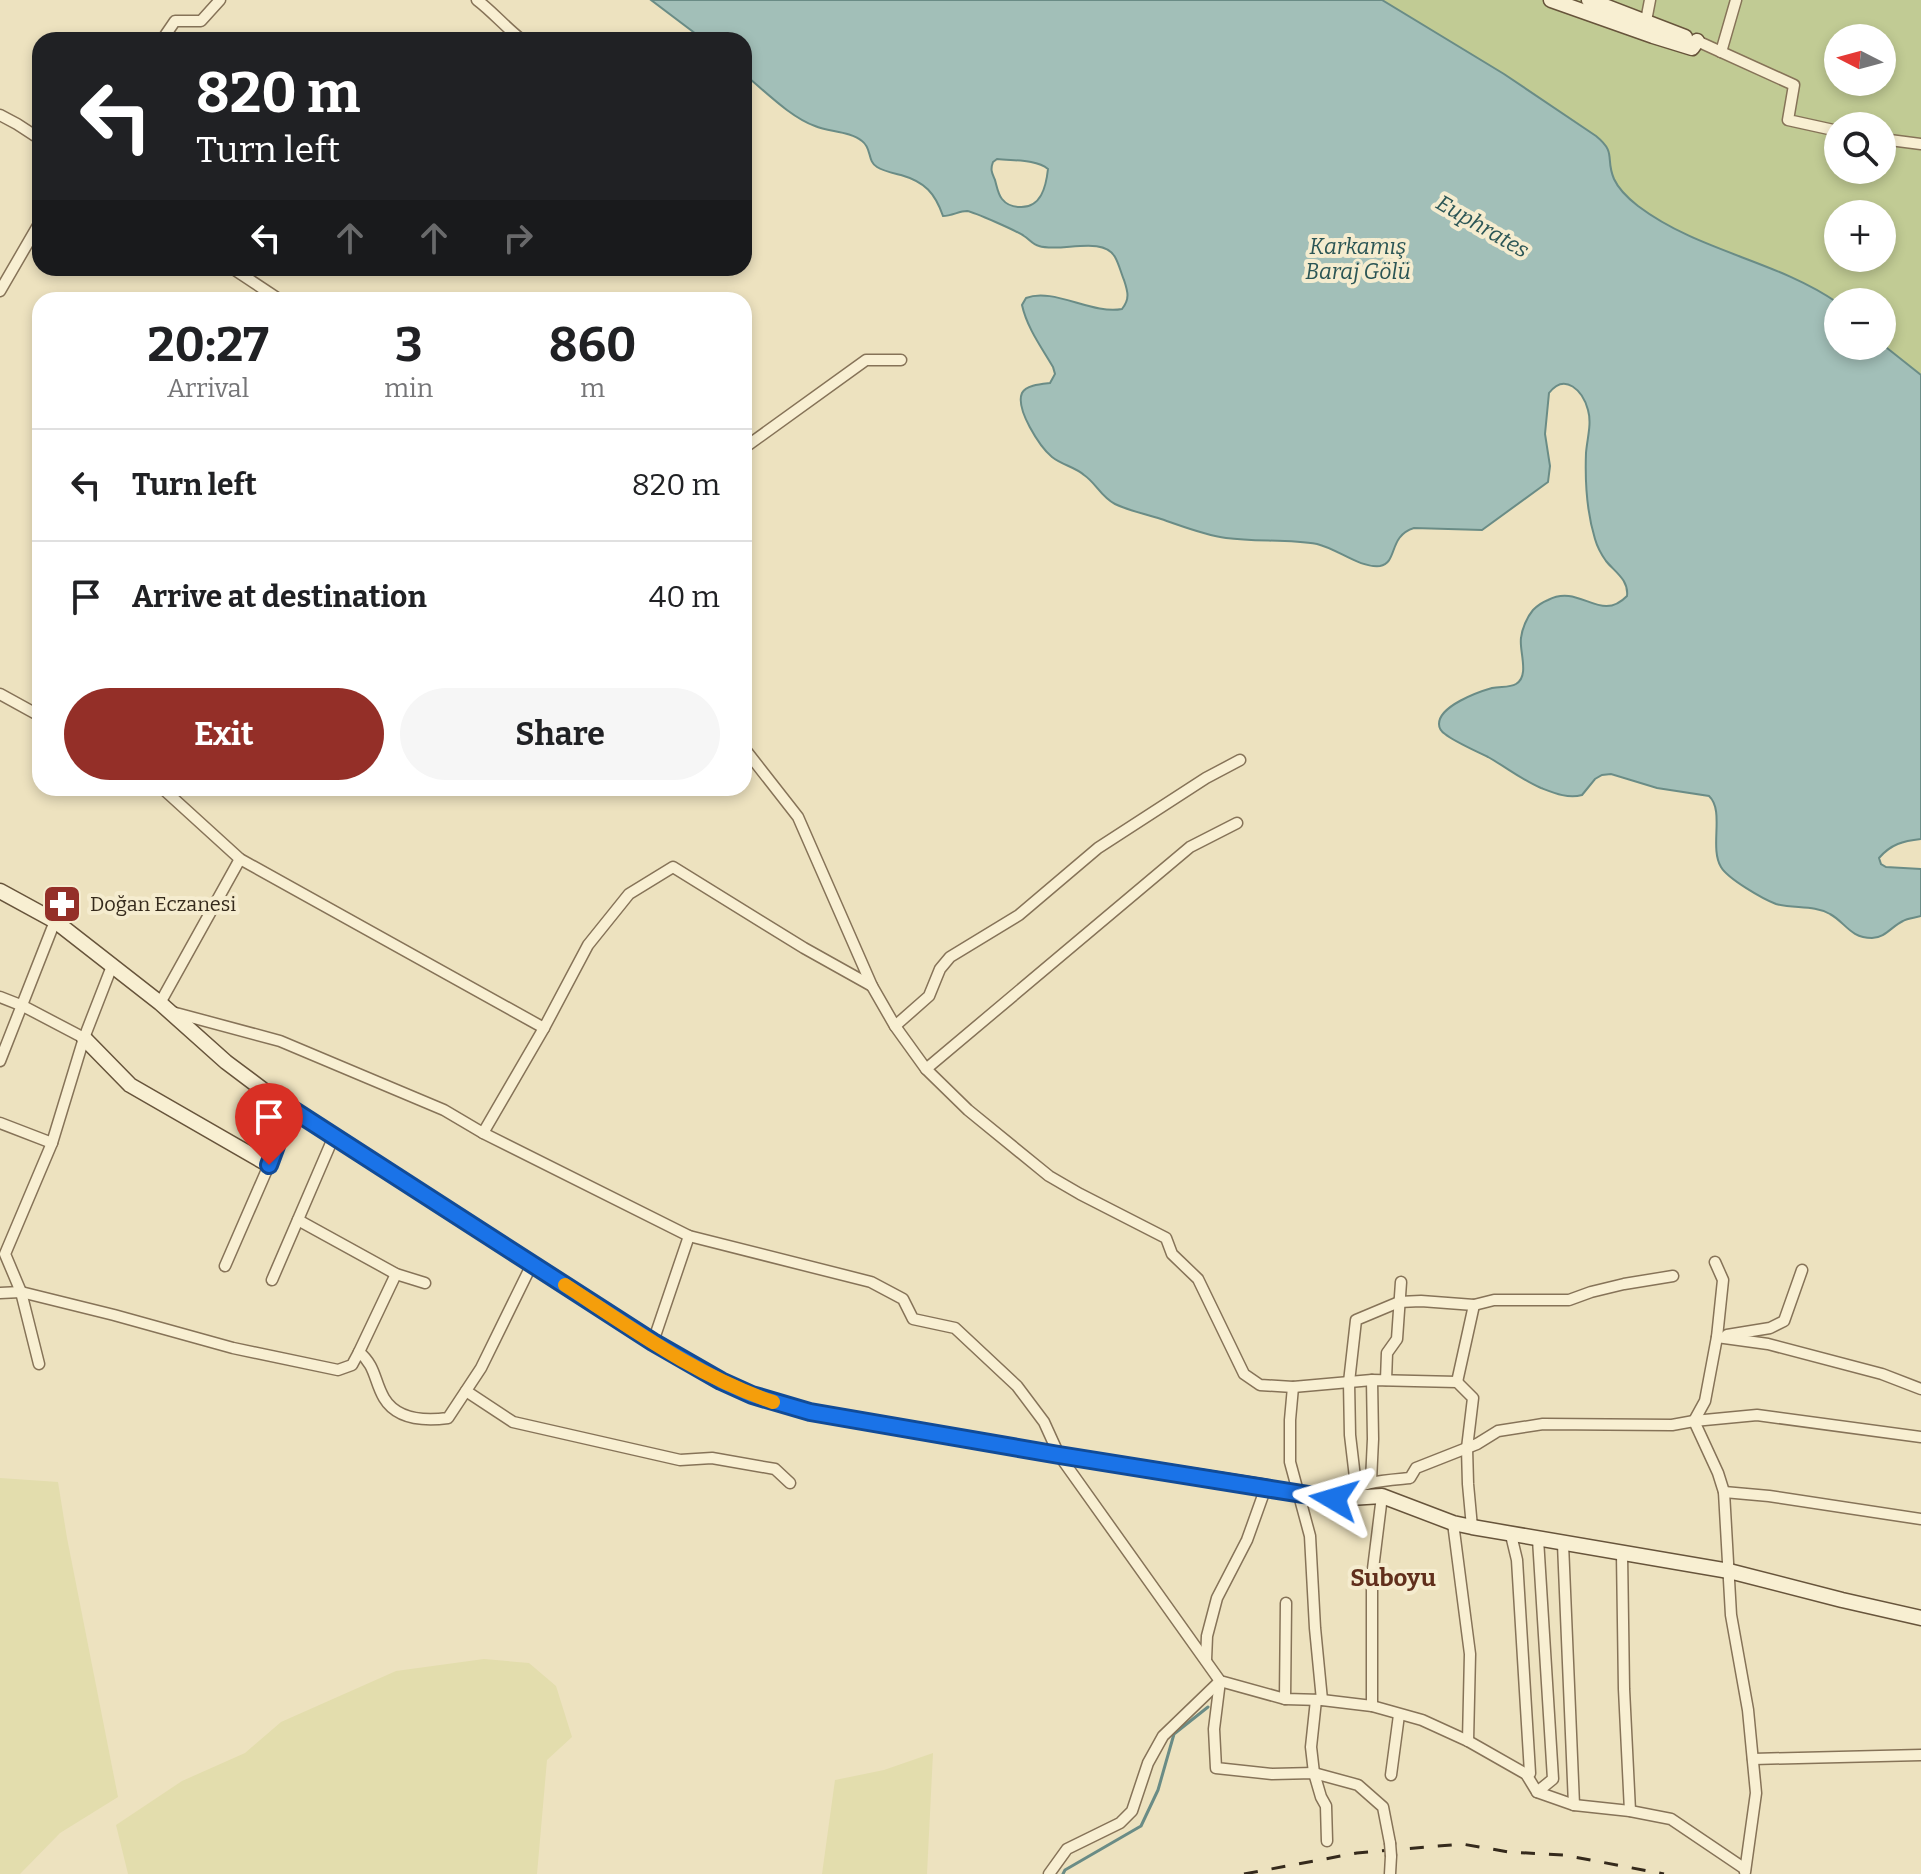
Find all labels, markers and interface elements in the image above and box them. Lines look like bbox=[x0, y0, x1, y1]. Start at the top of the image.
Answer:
north arrow bbox=[1824, 24, 1896, 96]
map controls bbox=[1824, 24, 1896, 360]
text: 820 m bbox=[196, 60, 360, 127]
icon: left bbox=[64, 64, 168, 168]
button: search bbox=[1824, 112, 1896, 184]
text: Turn left bbox=[196, 128, 340, 172]
water label: Euphrates bbox=[1432, 189, 1534, 264]
button: + bbox=[1824, 200, 1896, 272]
icon: left bbox=[244, 216, 288, 260]
icon: ahead bbox=[328, 216, 372, 260]
icon: ahead bbox=[412, 216, 456, 260]
icon: right bbox=[496, 216, 540, 260]
water label: Karkamış Baraj Gölü bbox=[1305, 233, 1411, 285]
button: − bbox=[1824, 288, 1896, 360]
text: 20:27 bbox=[147, 316, 269, 374]
text: 3 bbox=[395, 316, 423, 374]
text: 860 bbox=[549, 316, 637, 374]
text: Arrival bbox=[167, 373, 249, 404]
text: min bbox=[384, 373, 433, 404]
text: m bbox=[580, 373, 605, 404]
icon: left bbox=[64, 463, 108, 507]
text: Turn left bbox=[132, 467, 257, 503]
text: 820 m bbox=[632, 467, 720, 503]
icon: arrive bbox=[64, 575, 108, 619]
text: Arrive at destination bbox=[132, 579, 427, 615]
text: 40 m bbox=[649, 579, 720, 615]
button: Exit bbox=[64, 688, 384, 780]
button: Share bbox=[400, 688, 720, 780]
pharmacy icon: Doğan Eczanesi bbox=[41, 883, 83, 925]
place label: Doğan Eczanesi bbox=[90, 892, 236, 916]
pin bbox=[235, 1083, 303, 1165]
icon: arrive bbox=[247, 1095, 291, 1139]
position arrow bbox=[1292, 1457, 1376, 1541]
district label: Suboyu bbox=[1350, 1564, 1436, 1592]

